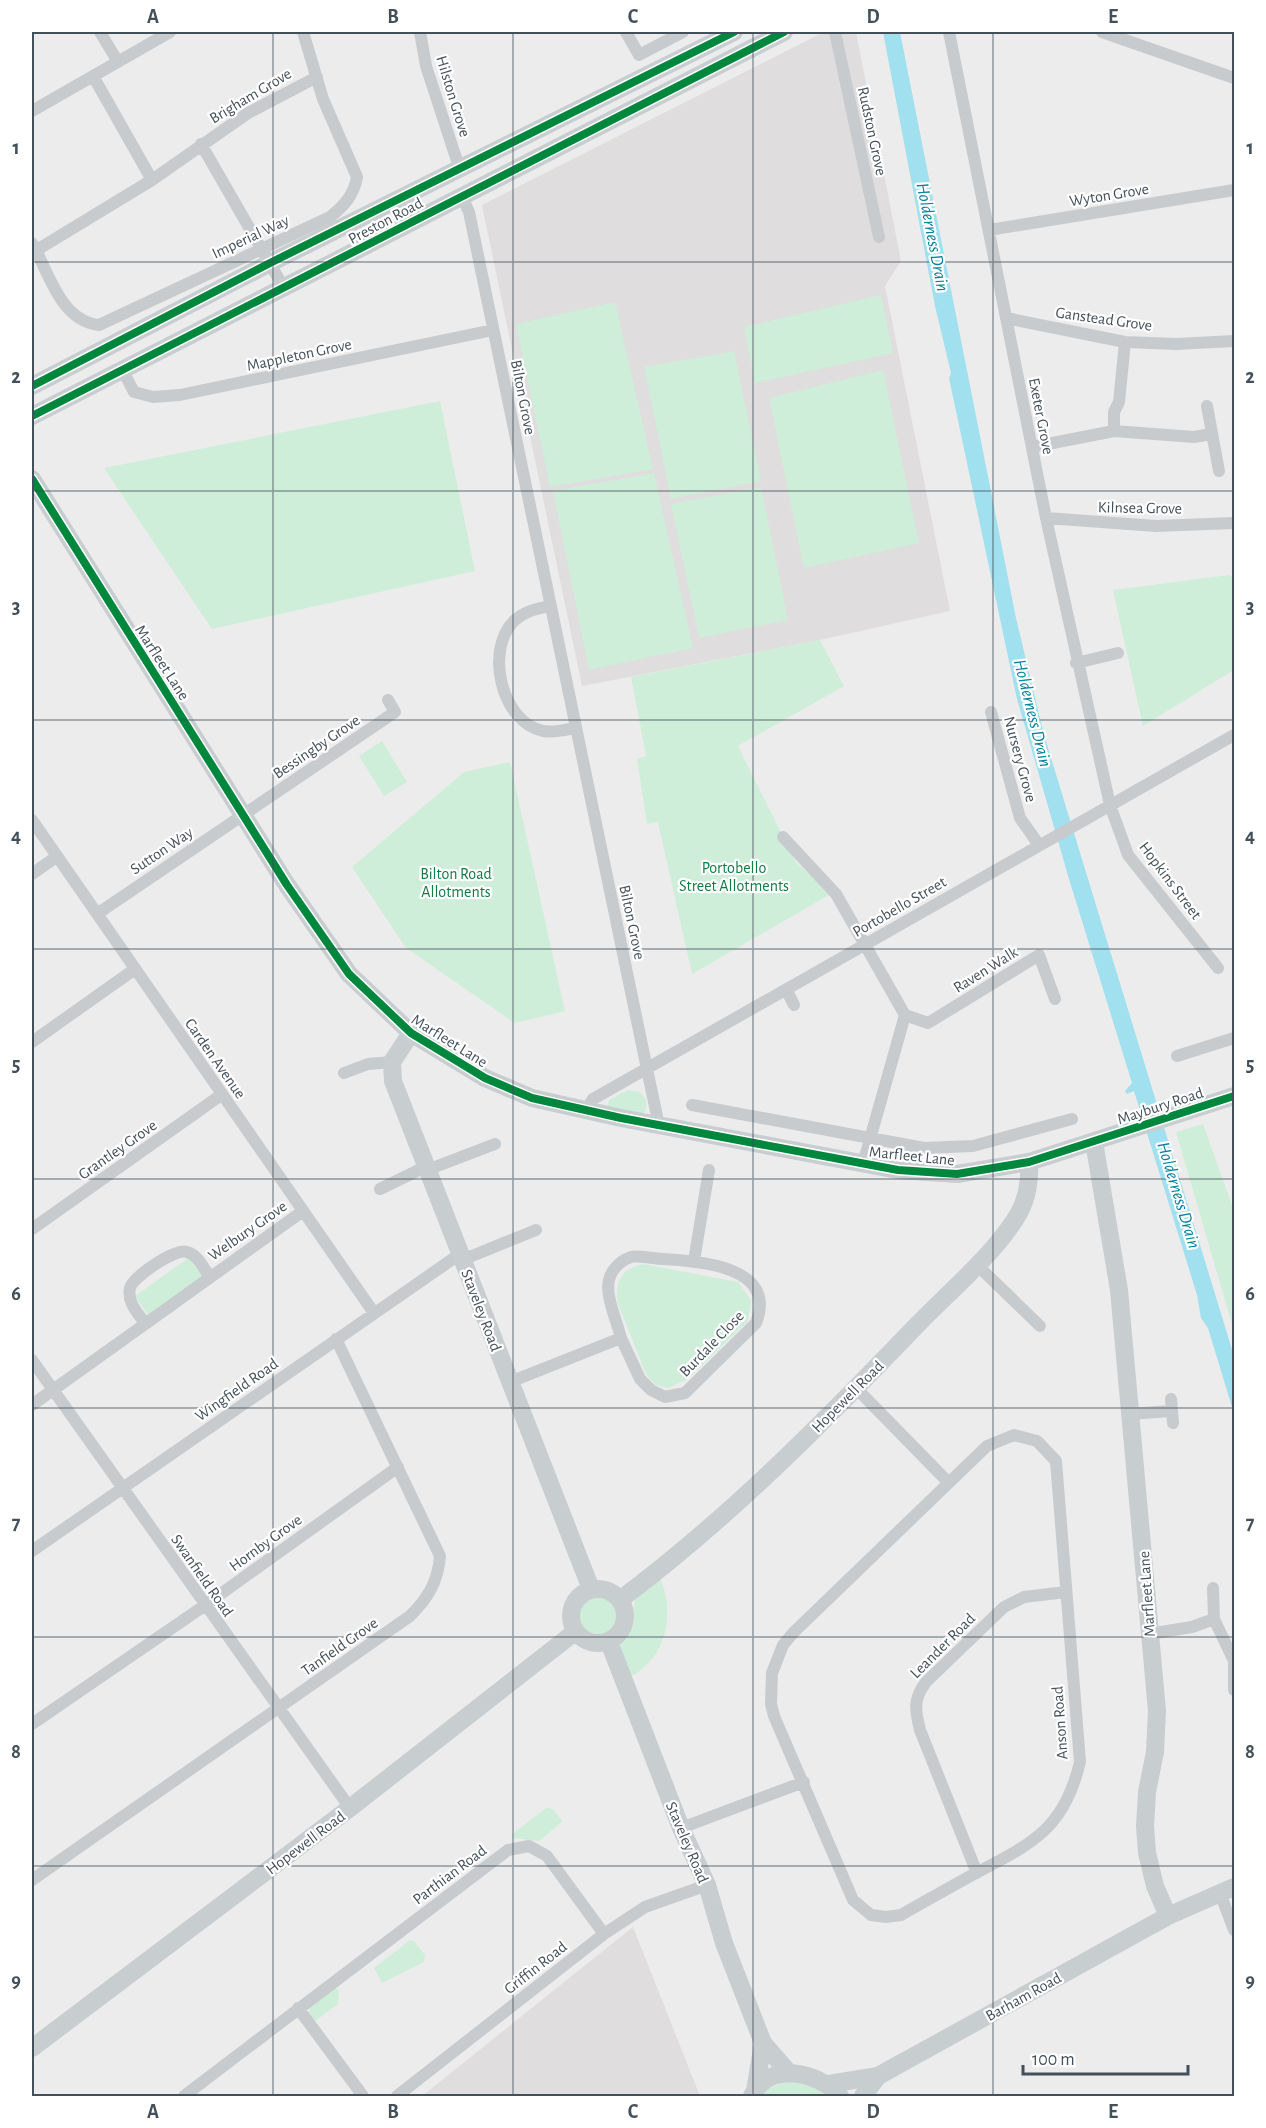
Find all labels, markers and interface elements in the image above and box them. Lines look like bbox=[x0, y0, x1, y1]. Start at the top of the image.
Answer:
text: A bbox=[147, 7, 159, 27]
text: B bbox=[387, 7, 399, 27]
text: C bbox=[628, 7, 639, 27]
text: D bbox=[866, 7, 880, 27]
text: E bbox=[1108, 7, 1118, 27]
street label: Hilston Grove bbox=[433, 54, 473, 139]
street label: Brigham Grove bbox=[207, 65, 294, 126]
street label: Rudston Grove bbox=[855, 85, 889, 177]
text: 1 bbox=[12, 138, 20, 158]
text: 1 bbox=[1246, 138, 1254, 158]
water label: Holderness Drain bbox=[913, 181, 951, 293]
street label: Wyton Grove bbox=[1068, 181, 1150, 210]
street label: Preston Road bbox=[346, 195, 425, 247]
street label: Imperial Way bbox=[209, 212, 292, 263]
street label: Ganstead Grove bbox=[1055, 304, 1153, 334]
street label: Mappleton Grove bbox=[245, 336, 353, 374]
street label: Bilton Grove bbox=[508, 358, 538, 436]
text: 2 bbox=[11, 367, 21, 387]
text: 2 bbox=[1245, 367, 1255, 387]
street label: Exeter Grove bbox=[1026, 376, 1056, 456]
street label: Kilnsea Grove bbox=[1098, 499, 1182, 517]
text: 3 bbox=[12, 597, 20, 617]
text: 3 bbox=[1246, 597, 1254, 617]
street label: Marfleet Lane bbox=[132, 622, 192, 703]
water label: Holderness Drain bbox=[1010, 658, 1054, 769]
street label: Bessingby Grove bbox=[270, 712, 363, 783]
street label: Nursery Grove bbox=[1000, 715, 1039, 804]
street label: Sutton Way bbox=[127, 824, 196, 878]
text: 4 bbox=[11, 826, 21, 846]
text: 4 bbox=[1245, 826, 1255, 846]
street label: Hopkins Street bbox=[1136, 839, 1204, 922]
park label: Portobello Street Allotments bbox=[679, 860, 789, 894]
park label: Bilton Road Allotments bbox=[420, 866, 492, 900]
street label: Portobello Street bbox=[850, 874, 949, 940]
street label: Bilton Grove bbox=[616, 883, 648, 961]
street label: Raven Walk bbox=[950, 943, 1021, 996]
street label: Marfleet Lane bbox=[409, 1011, 490, 1070]
street label: Carden Avenue bbox=[182, 1016, 249, 1102]
text: 5 bbox=[12, 1055, 20, 1075]
text: 5 bbox=[1246, 1055, 1254, 1075]
street label: Maybury Road bbox=[1115, 1085, 1206, 1128]
street label: Grantley Grove bbox=[75, 1117, 160, 1183]
water label: Holderness Drain bbox=[1153, 1140, 1203, 1251]
street label: Marfleet Lane bbox=[868, 1144, 955, 1168]
street label: Welbury Grove bbox=[205, 1198, 290, 1265]
street label: Staveley Road bbox=[457, 1267, 504, 1354]
text: 6 bbox=[11, 1284, 21, 1304]
text: 6 bbox=[1245, 1284, 1255, 1304]
street label: Burdale Close bbox=[677, 1308, 747, 1380]
street label: Wingfield Road bbox=[192, 1355, 281, 1424]
street label: Hopewell Road bbox=[809, 1358, 887, 1436]
street label: Hornby Grove bbox=[226, 1511, 305, 1575]
text: 7 bbox=[12, 1513, 21, 1533]
text: 7 bbox=[1246, 1513, 1255, 1533]
street label: Swanfield Road bbox=[168, 1532, 236, 1620]
street label: Marfleet Lane bbox=[1136, 1550, 1158, 1637]
street label: Leander Road bbox=[907, 1610, 978, 1681]
street label: Tanfield Grove bbox=[298, 1615, 381, 1679]
street label: Anson Road bbox=[1049, 1686, 1071, 1760]
text: 8 bbox=[11, 1742, 21, 1762]
text: 8 bbox=[1245, 1742, 1255, 1762]
street label: Staveley Road bbox=[662, 1800, 711, 1886]
street label: Hopewell Road bbox=[263, 1808, 348, 1878]
street label: Parthian Road bbox=[410, 1842, 489, 1908]
street label: Griffin Road bbox=[501, 1938, 570, 1997]
street label: Barham Road bbox=[983, 1970, 1064, 2024]
text: 9 bbox=[11, 1971, 21, 1991]
text: 9 bbox=[1245, 1971, 1255, 1991]
scale bar bbox=[1023, 2038, 1188, 2076]
text: 100 m bbox=[1032, 2051, 1075, 2069]
text: A bbox=[147, 2102, 159, 2122]
text: B bbox=[387, 2102, 399, 2122]
text: C bbox=[628, 2102, 639, 2122]
text: D bbox=[866, 2102, 880, 2122]
text: E bbox=[1108, 2102, 1118, 2122]

